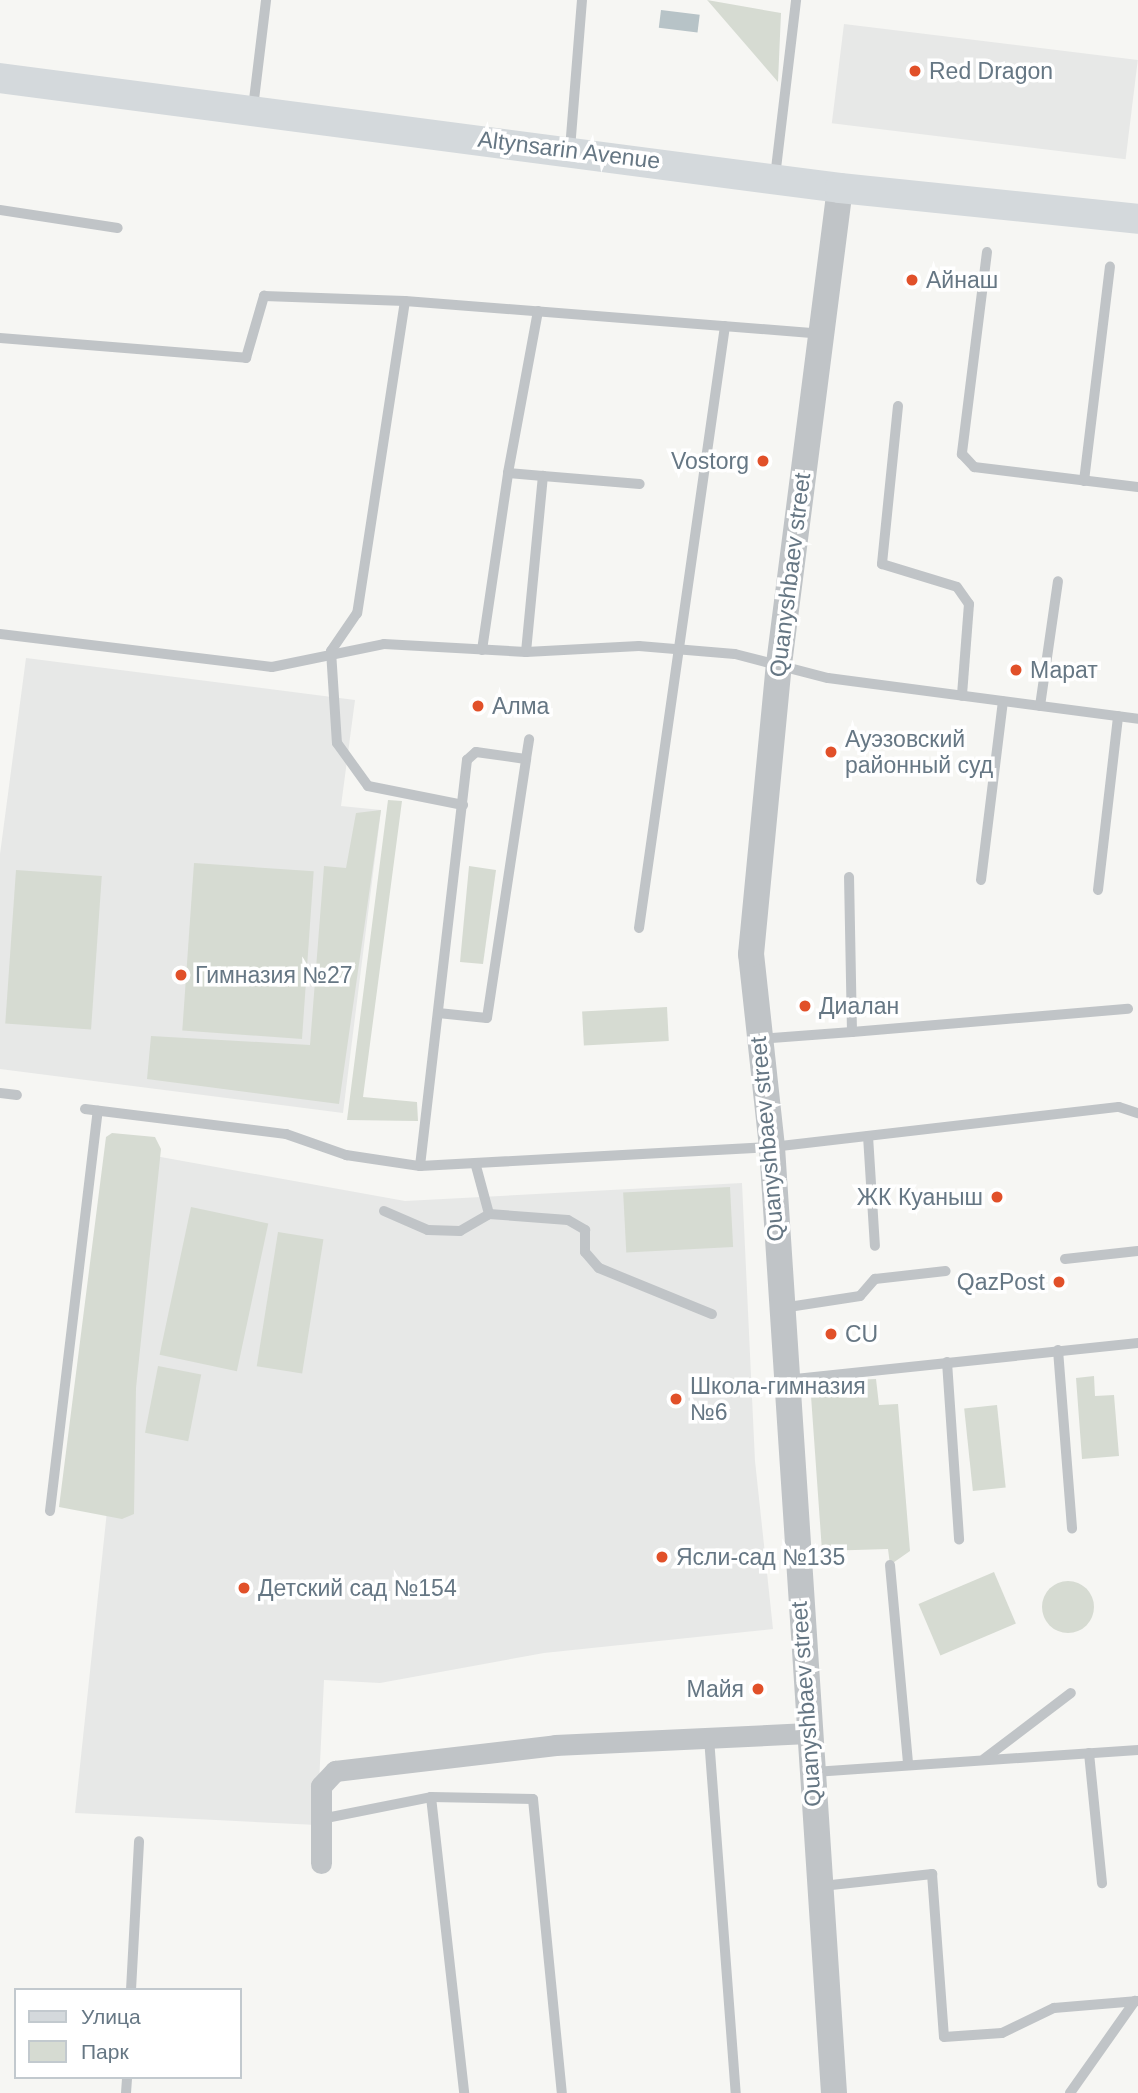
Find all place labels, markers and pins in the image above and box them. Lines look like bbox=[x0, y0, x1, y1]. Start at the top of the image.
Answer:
place label: Red Dragon bbox=[929, 57, 1053, 85]
marker: Red Dragon bbox=[907, 63, 923, 79]
place label: Айнаш bbox=[926, 266, 998, 294]
marker: Айнаш bbox=[904, 272, 920, 288]
place label: Vostorg bbox=[671, 447, 749, 475]
marker: Vostorg bbox=[755, 453, 771, 469]
place label: Марат bbox=[1030, 656, 1098, 684]
marker: Марат bbox=[1008, 662, 1024, 678]
place label: Алма bbox=[492, 692, 549, 720]
marker: Алма bbox=[470, 698, 486, 714]
place label: Ауэзовский районный суд bbox=[845, 725, 993, 779]
marker: Ауэзовский районный суд bbox=[823, 744, 839, 760]
place label: Гимназия №27 bbox=[195, 961, 353, 989]
marker: Гимназия №27 bbox=[173, 967, 189, 983]
place label: Диалан bbox=[819, 992, 899, 1020]
marker: Диалан bbox=[797, 998, 813, 1014]
place label: ЖК Куаныш bbox=[857, 1183, 983, 1211]
marker: ЖК Куаныш bbox=[989, 1189, 1005, 1205]
place label: QazPost bbox=[957, 1268, 1045, 1296]
marker: QazPost bbox=[1051, 1274, 1067, 1290]
place label: CU bbox=[845, 1320, 878, 1348]
marker: CU bbox=[823, 1326, 839, 1342]
place label: Школа-гимназия №6 bbox=[690, 1372, 866, 1426]
marker: Школа-гимназия №6 bbox=[668, 1391, 684, 1407]
place label: Ясли-сад №135 bbox=[676, 1543, 845, 1571]
marker: Ясли-сад №135 bbox=[654, 1549, 670, 1565]
place label: Детский сад №154 bbox=[258, 1574, 457, 1602]
marker: Детский сад №154 bbox=[236, 1580, 252, 1596]
place label: Майя bbox=[686, 1675, 744, 1703]
marker: Майя bbox=[750, 1681, 766, 1697]

